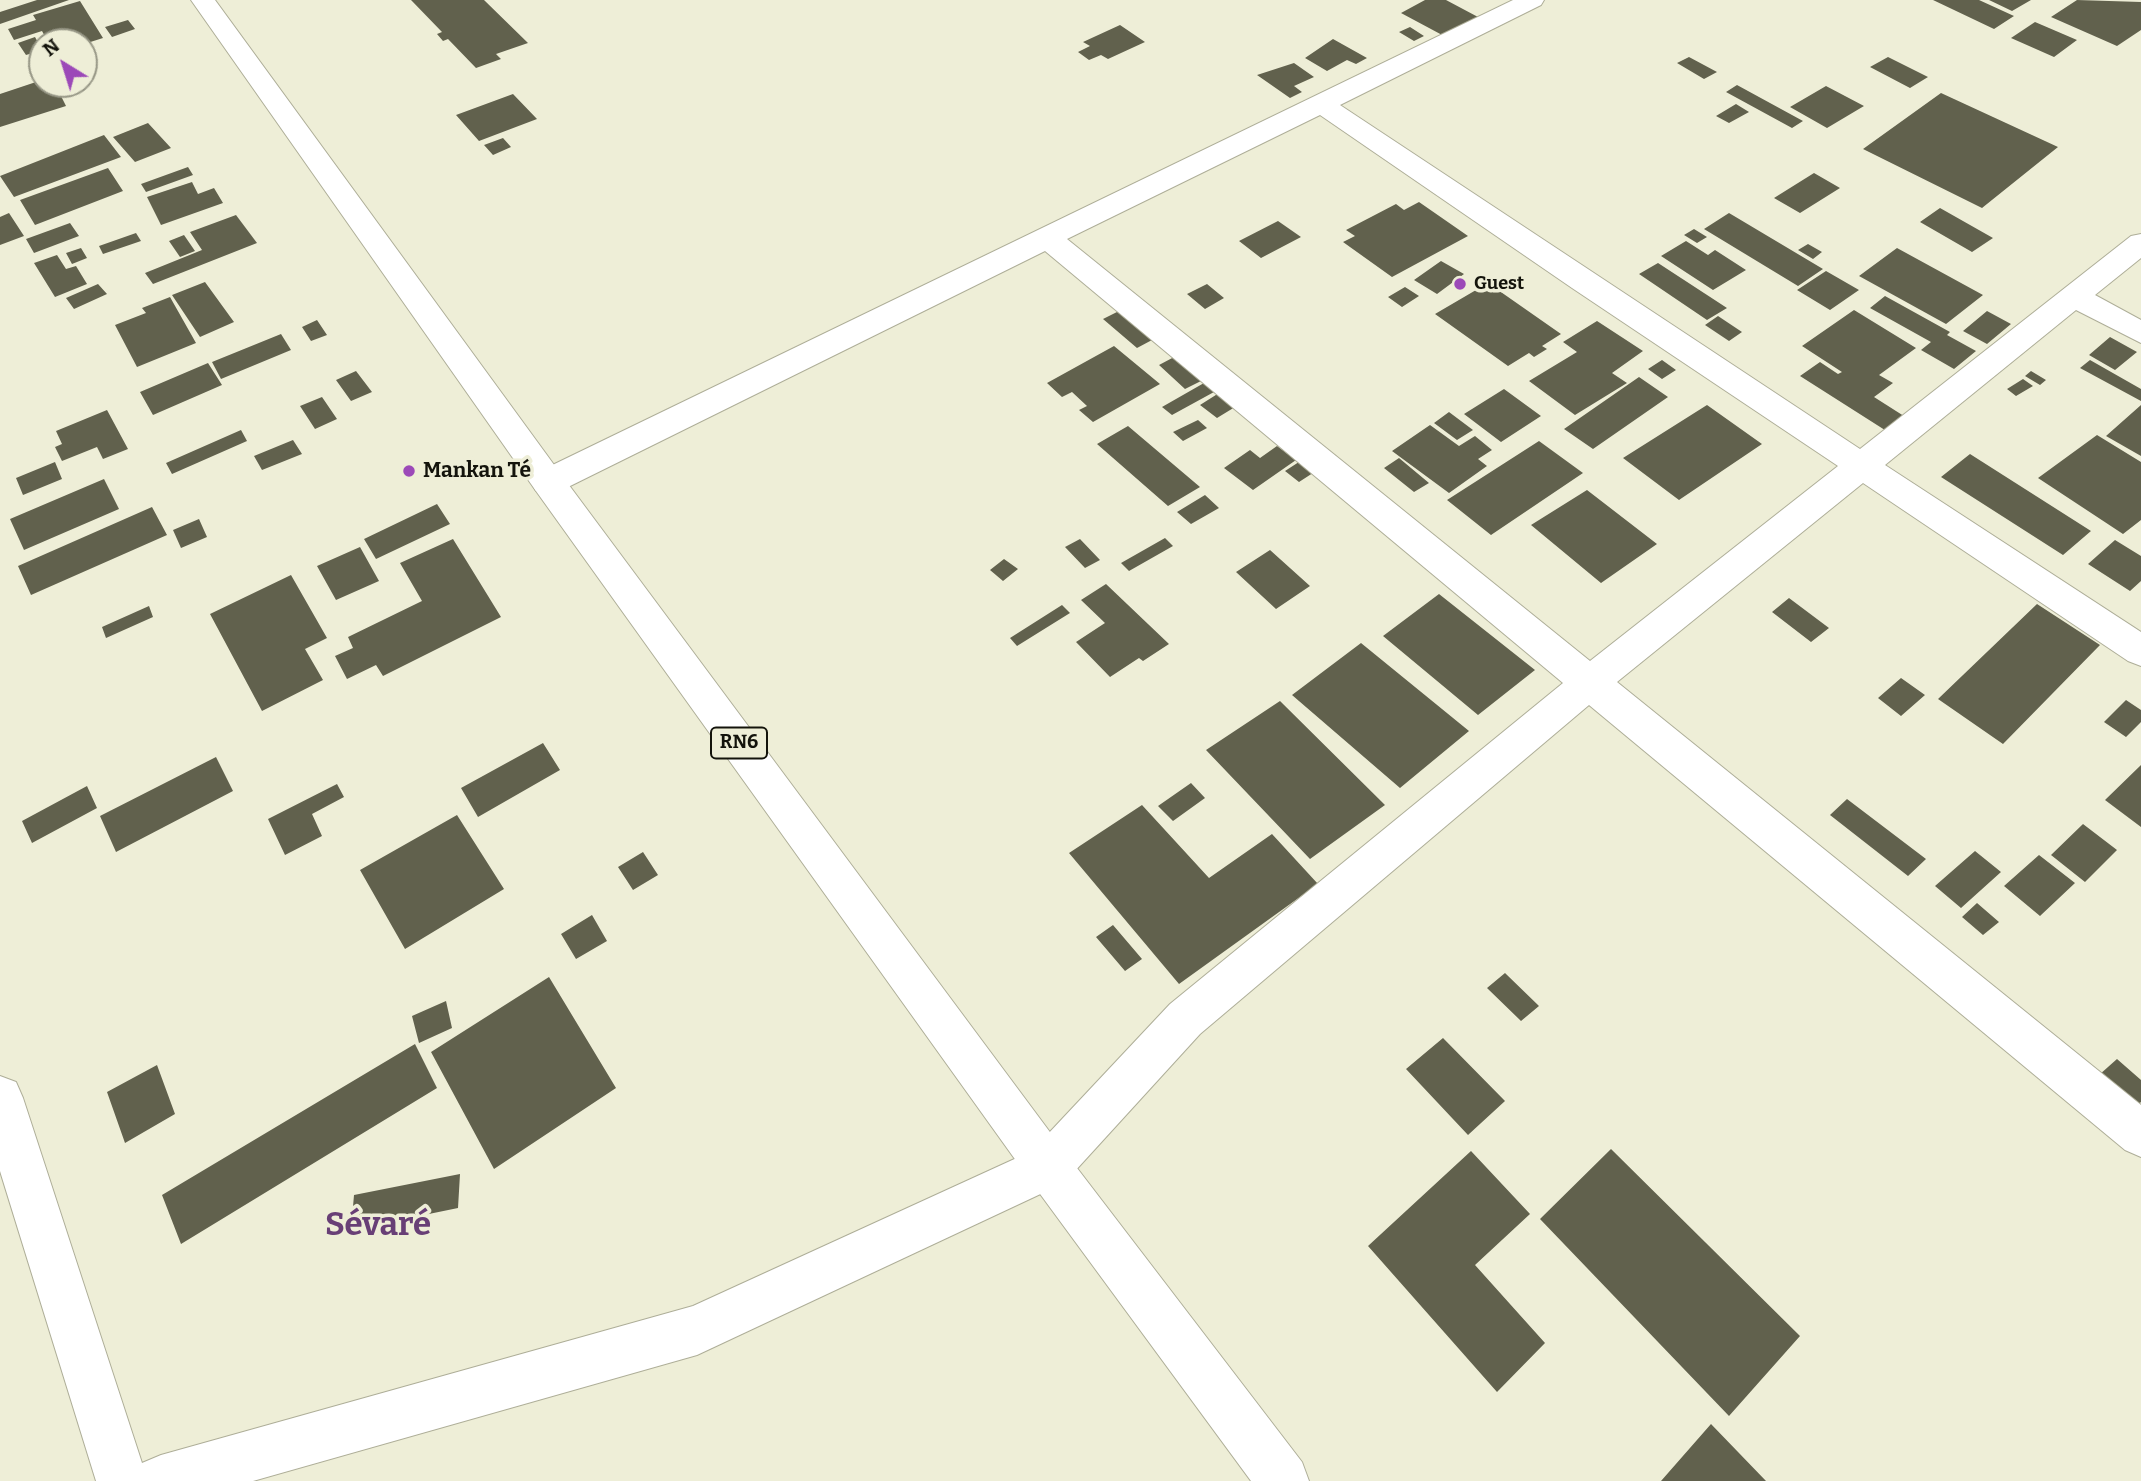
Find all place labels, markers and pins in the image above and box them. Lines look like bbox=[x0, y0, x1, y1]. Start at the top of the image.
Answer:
place label: Guest bbox=[1474, 273, 1524, 295]
marker: Guest bbox=[1452, 276, 1468, 292]
place label: Mankan Té bbox=[423, 458, 531, 484]
marker: Mankan Té bbox=[401, 463, 417, 479]

